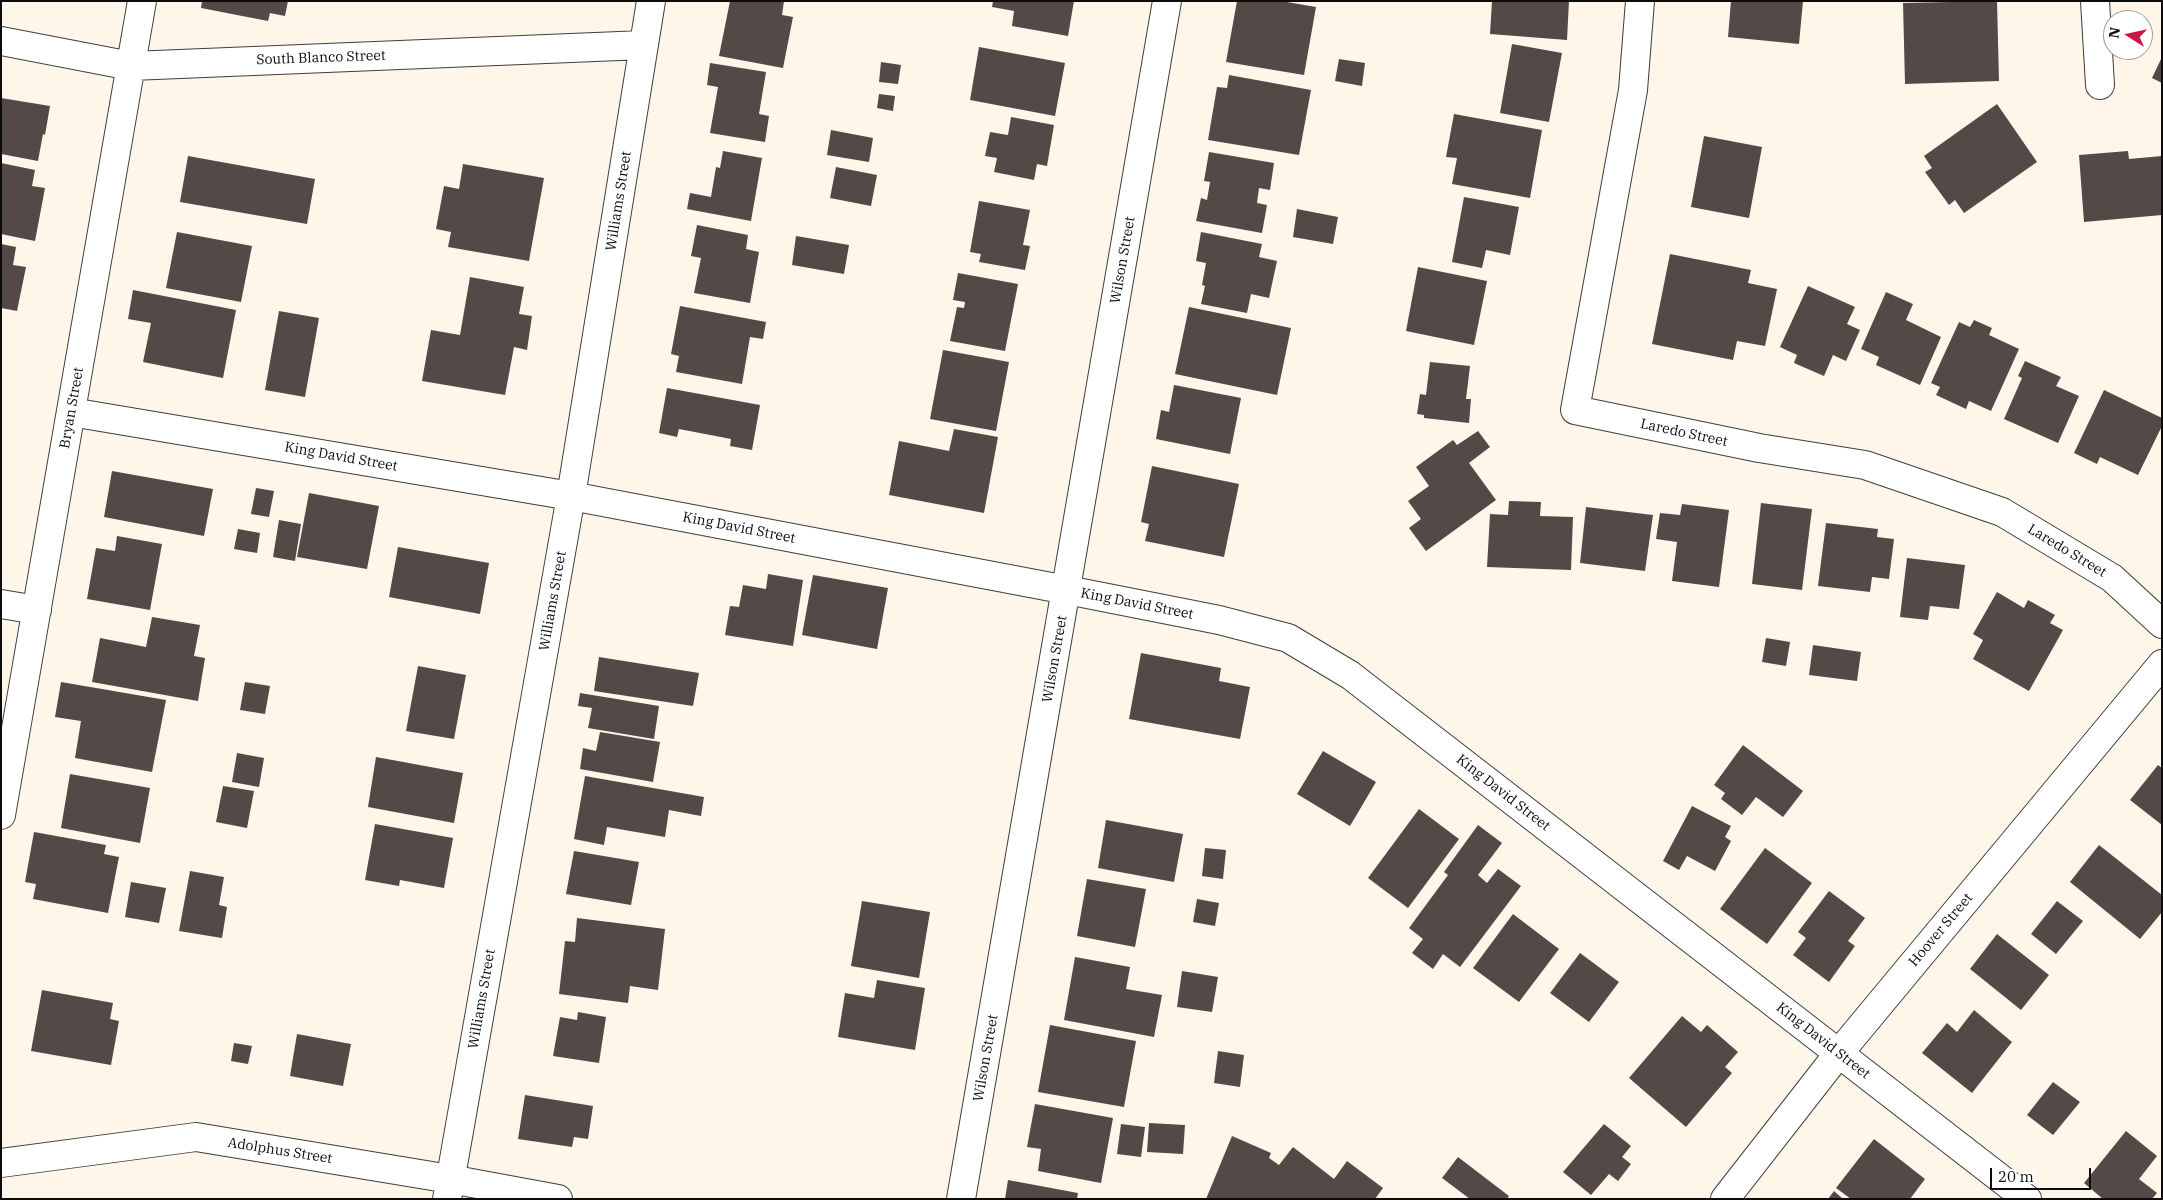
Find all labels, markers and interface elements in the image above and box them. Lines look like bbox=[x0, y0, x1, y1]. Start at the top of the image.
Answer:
north arrow bbox=[2103, 10, 2153, 60]
text: N bbox=[2104, 26, 2124, 40]
street label: South Blanco Street bbox=[256, 47, 386, 69]
street label: Williams Street bbox=[603, 150, 635, 252]
street label: Wilson Street bbox=[1107, 215, 1139, 305]
street label: Bryan Street bbox=[57, 366, 87, 450]
street label: Laredo Street bbox=[1639, 416, 1729, 450]
street label: King David Street bbox=[283, 439, 399, 475]
street label: King David Street bbox=[681, 509, 797, 547]
street label: Laredo Street bbox=[2025, 521, 2109, 581]
street label: Williams Street bbox=[536, 550, 570, 652]
street label: King David Street bbox=[1079, 585, 1195, 623]
street label: Wilson Street bbox=[1039, 614, 1071, 704]
street label: King David Street bbox=[1453, 751, 1553, 835]
street label: Hoover Street bbox=[1906, 890, 1976, 970]
street label: Williams Street bbox=[465, 948, 499, 1050]
street label: King David Street bbox=[1773, 999, 1873, 1083]
street label: Wilson Street bbox=[970, 1013, 1002, 1103]
street label: Adolphus Street bbox=[227, 1134, 333, 1168]
scale bar bbox=[1993, 1158, 2094, 1190]
text: 20 m bbox=[1998, 1167, 2034, 1186]

